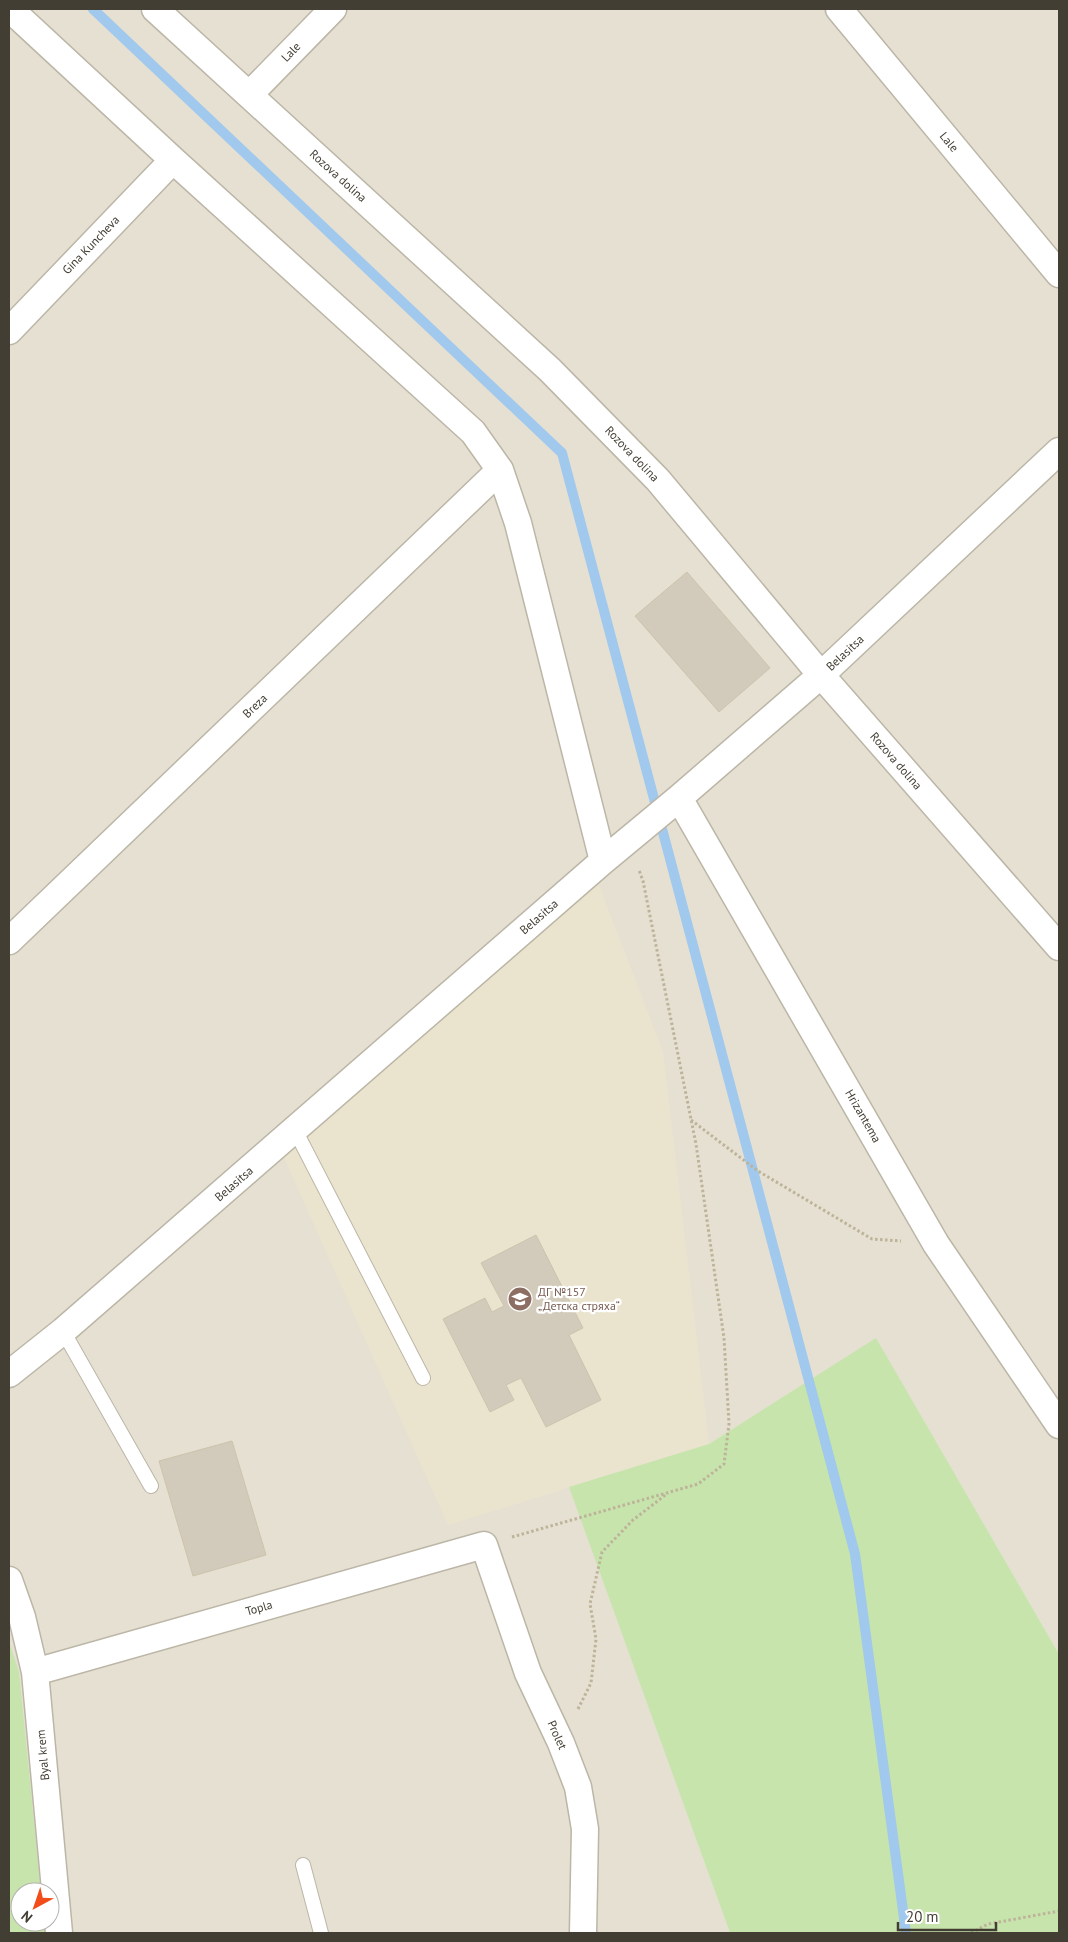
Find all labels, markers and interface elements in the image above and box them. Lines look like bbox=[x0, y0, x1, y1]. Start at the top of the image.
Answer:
street label: Lale bbox=[278, 39, 304, 65]
street label: Lale bbox=[937, 129, 962, 155]
street label: Rozova dolina bbox=[307, 146, 370, 205]
street label: Gina Kuncheva bbox=[59, 212, 122, 277]
street label: Rozova dolina bbox=[602, 423, 663, 485]
street label: Belasitsa bbox=[823, 631, 867, 674]
street label: Breza bbox=[239, 690, 270, 721]
street label: Rozova dolina bbox=[867, 729, 925, 793]
street label: Belasitsa bbox=[516, 896, 561, 937]
street label: Hrizantema bbox=[842, 1086, 885, 1145]
street label: Belasitsa bbox=[211, 1163, 256, 1204]
place label: ДГ №157 „Детска стряха“ bbox=[538, 1284, 620, 1313]
school or university icon: ДГ №157 „Детска стряха“ bbox=[507, 1286, 533, 1312]
street label: Topla bbox=[244, 1597, 274, 1619]
street label: Prolet bbox=[544, 1718, 571, 1752]
street label: Byal krem bbox=[33, 1729, 52, 1781]
north arrow bbox=[10, 1882, 60, 1932]
scale bar bbox=[898, 1900, 996, 1932]
text: N bbox=[17, 1907, 36, 1927]
text: 20 m bbox=[906, 1907, 939, 1926]

